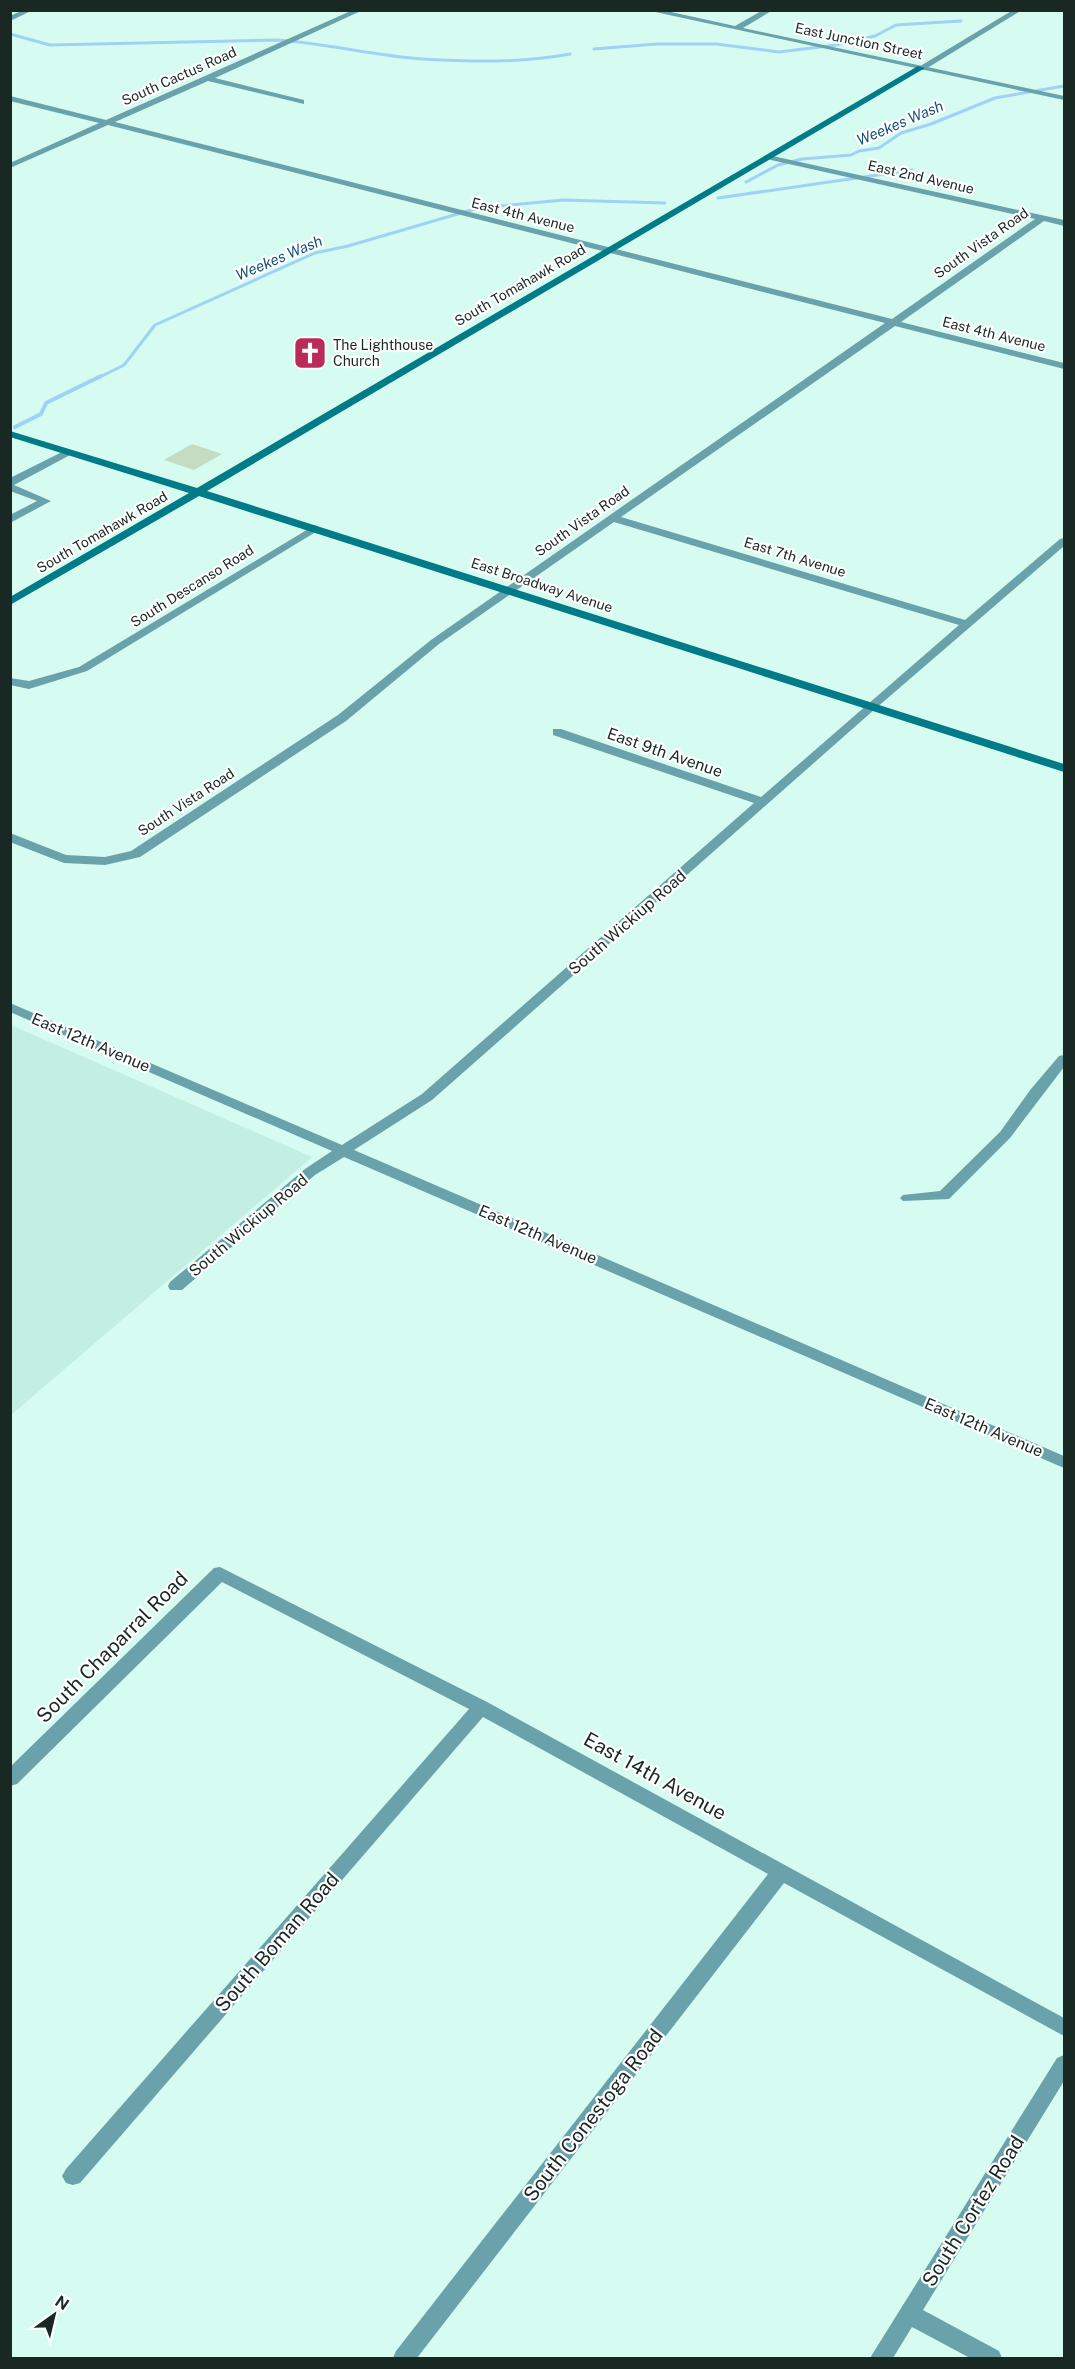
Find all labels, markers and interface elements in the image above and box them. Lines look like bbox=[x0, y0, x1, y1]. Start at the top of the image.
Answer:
street label: East Junction Street bbox=[794, 20, 924, 62]
street label: South Cactus Road bbox=[119, 43, 239, 109]
water label: Weekes Wash bbox=[854, 97, 946, 148]
street label: East 2nd Avenue bbox=[866, 157, 976, 197]
street label: East 4th Avenue bbox=[470, 194, 576, 236]
street label: South Vista Road bbox=[931, 204, 1031, 282]
water label: Weekes Wash bbox=[233, 232, 325, 283]
street label: South Tomahawk Road bbox=[452, 241, 588, 329]
street label: East 4th Avenue bbox=[941, 313, 1047, 355]
church icon: The Lighthouse Church bbox=[292, 335, 328, 371]
place label: The Lighthouse Church bbox=[333, 337, 433, 369]
street label: South Vista Road bbox=[532, 482, 632, 560]
street label: South Tomahawk Road bbox=[34, 488, 170, 576]
street label: East 7th Avenue bbox=[742, 534, 848, 580]
street label: South Descanso Road bbox=[128, 542, 256, 630]
street label: East Broadway Avenue bbox=[469, 555, 615, 615]
street label: East 9th Avenue bbox=[605, 724, 725, 781]
street label: South Vista Road bbox=[135, 765, 237, 839]
street label: South Wickiup Road bbox=[565, 866, 690, 979]
street label: East 12th Avenue bbox=[29, 1009, 153, 1076]
street label: South Wickiup Road bbox=[185, 1170, 312, 1281]
street label: East 12th Avenue bbox=[476, 1201, 600, 1268]
street label: East 12th Avenue bbox=[922, 1394, 1046, 1461]
street label: South Chaparral Road bbox=[31, 1566, 193, 1728]
street label: East 14th Avenue bbox=[579, 1727, 731, 1825]
street label: South Boman Road bbox=[210, 1867, 344, 2017]
street label: South Conestoga Road bbox=[518, 2024, 668, 2206]
street label: South Cortez Road bbox=[917, 2131, 1029, 2291]
north arrow bbox=[24, 2285, 84, 2345]
text: N bbox=[52, 2292, 73, 2314]

